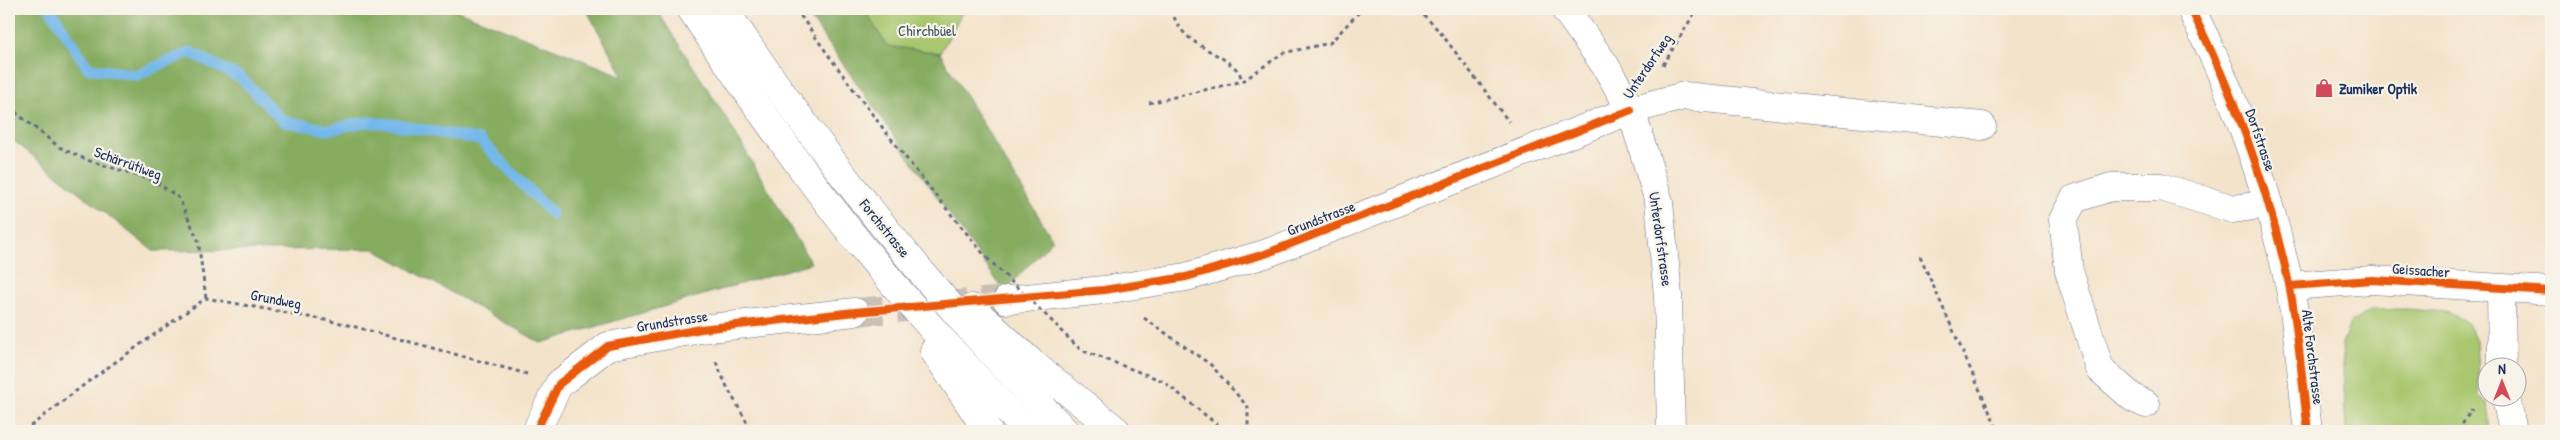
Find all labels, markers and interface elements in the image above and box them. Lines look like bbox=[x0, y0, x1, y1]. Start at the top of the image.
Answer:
park label: Chirchbüel bbox=[898, 20, 956, 41]
street label: Unterdorfweg bbox=[1617, 29, 1677, 103]
shop icon: Zumiker Optik bbox=[2313, 77, 2335, 99]
place label: Zumiker Optik bbox=[2339, 78, 2418, 100]
street label: Dorfstrasse bbox=[2241, 106, 2281, 174]
street label: Schärrütiweg bbox=[91, 141, 165, 185]
street label: Unterdorfstrasse bbox=[1644, 190, 1678, 288]
street label: Forchstrasse bbox=[854, 194, 915, 262]
street label: Grundstrasse bbox=[1284, 195, 1358, 241]
street label: Geissacher bbox=[2391, 258, 2451, 283]
street label: Grundweg bbox=[249, 284, 303, 314]
street label: Grundstrasse bbox=[635, 305, 709, 337]
street label: Alte Forchstrasse bbox=[2297, 308, 2329, 406]
north arrow bbox=[2478, 358, 2528, 408]
text: N bbox=[2498, 359, 2506, 378]

